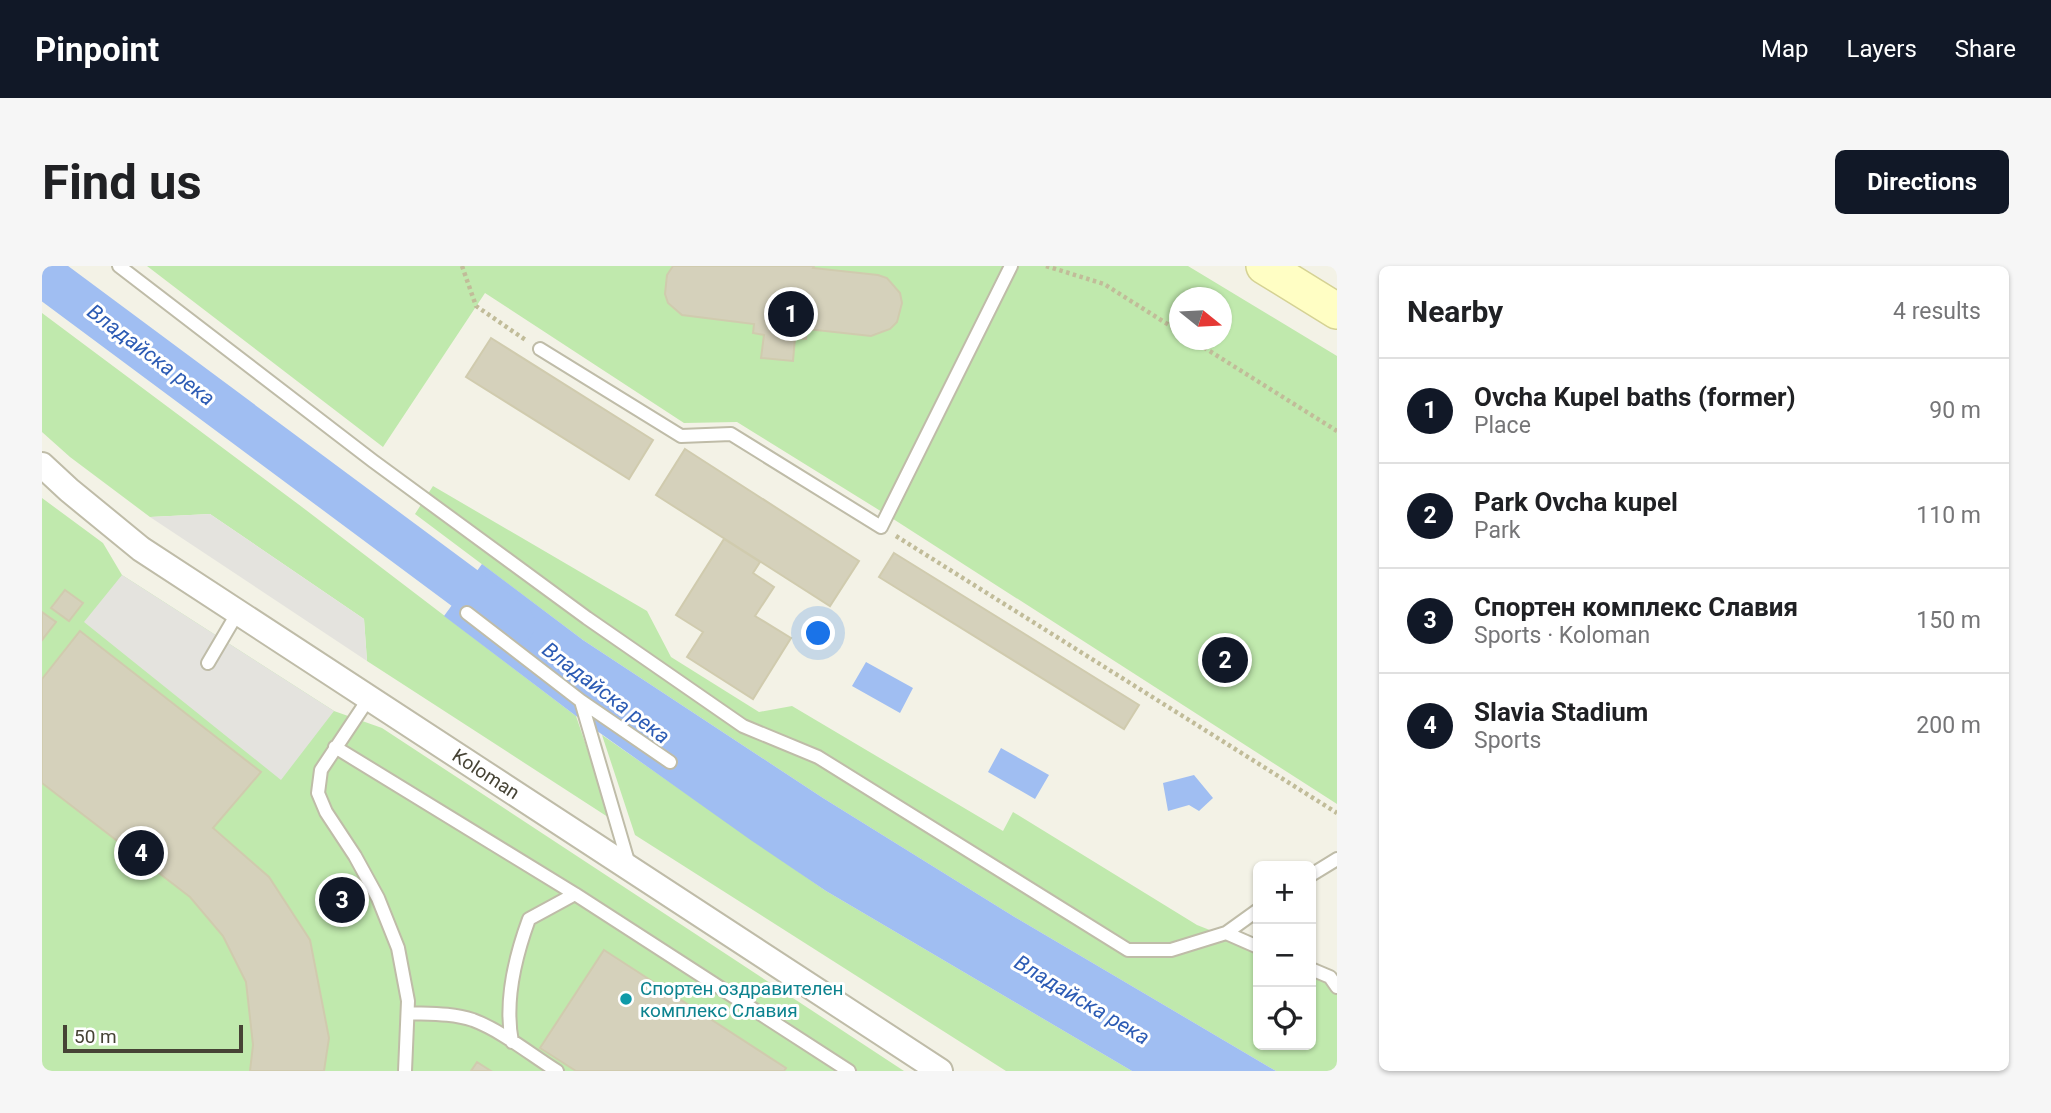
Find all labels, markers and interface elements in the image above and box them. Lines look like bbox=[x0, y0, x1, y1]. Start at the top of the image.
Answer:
text: Pinpoint bbox=[35, 30, 159, 69]
text: Map bbox=[1761, 35, 1809, 63]
text: Layers bbox=[1847, 35, 1917, 63]
text: Share bbox=[1955, 35, 2016, 63]
button: Directions bbox=[1835, 150, 2009, 214]
text: Find us bbox=[42, 154, 202, 211]
north arrow bbox=[1169, 287, 1232, 350]
pin: 1 bbox=[768, 288, 814, 340]
text: Nearby bbox=[1407, 294, 1503, 329]
text: 4 results bbox=[1893, 298, 1981, 325]
water label: Владайска река bbox=[83, 299, 219, 411]
text: Ovcha Kupel baths (former) bbox=[1474, 382, 1796, 412]
text: 1 bbox=[1423, 397, 1437, 424]
text: 90 m bbox=[1929, 397, 1981, 424]
text: Place bbox=[1474, 412, 1531, 439]
text: Park Ovcha kupel bbox=[1474, 487, 1678, 517]
text: 2 bbox=[1423, 502, 1437, 529]
text: 110 m bbox=[1916, 502, 1981, 529]
text: Park bbox=[1474, 517, 1520, 544]
text: Спортен комплекс Славия bbox=[1474, 592, 1798, 622]
text: 3 bbox=[1423, 607, 1437, 634]
text: 150 m bbox=[1916, 607, 1981, 634]
your location bbox=[801, 616, 835, 650]
text: Sports · Koloman bbox=[1474, 622, 1650, 649]
pin: 2 bbox=[1202, 634, 1248, 686]
water label: Владайска река bbox=[538, 637, 674, 749]
text: Slavia Stadium bbox=[1474, 697, 1648, 727]
text: 4 bbox=[1423, 712, 1437, 739]
text: 200 m bbox=[1916, 712, 1981, 739]
text: Sports bbox=[1474, 727, 1541, 754]
street label: Koloman bbox=[448, 744, 524, 804]
pin: 4 bbox=[118, 827, 164, 879]
map controls bbox=[1253, 861, 1316, 1050]
button: + bbox=[1253, 861, 1316, 924]
pin: 3 bbox=[319, 874, 365, 926]
button: − bbox=[1253, 924, 1316, 987]
water label: Владайска река bbox=[1010, 950, 1154, 1050]
place label: Спортен оздравителен комплекс Славия bbox=[640, 977, 844, 1022]
button: locate bbox=[1253, 987, 1316, 1050]
marker: Спортен оздравителен комплекс Славия bbox=[618, 991, 634, 1007]
scale bar bbox=[63, 1022, 243, 1054]
text: 50 m bbox=[74, 1025, 117, 1048]

